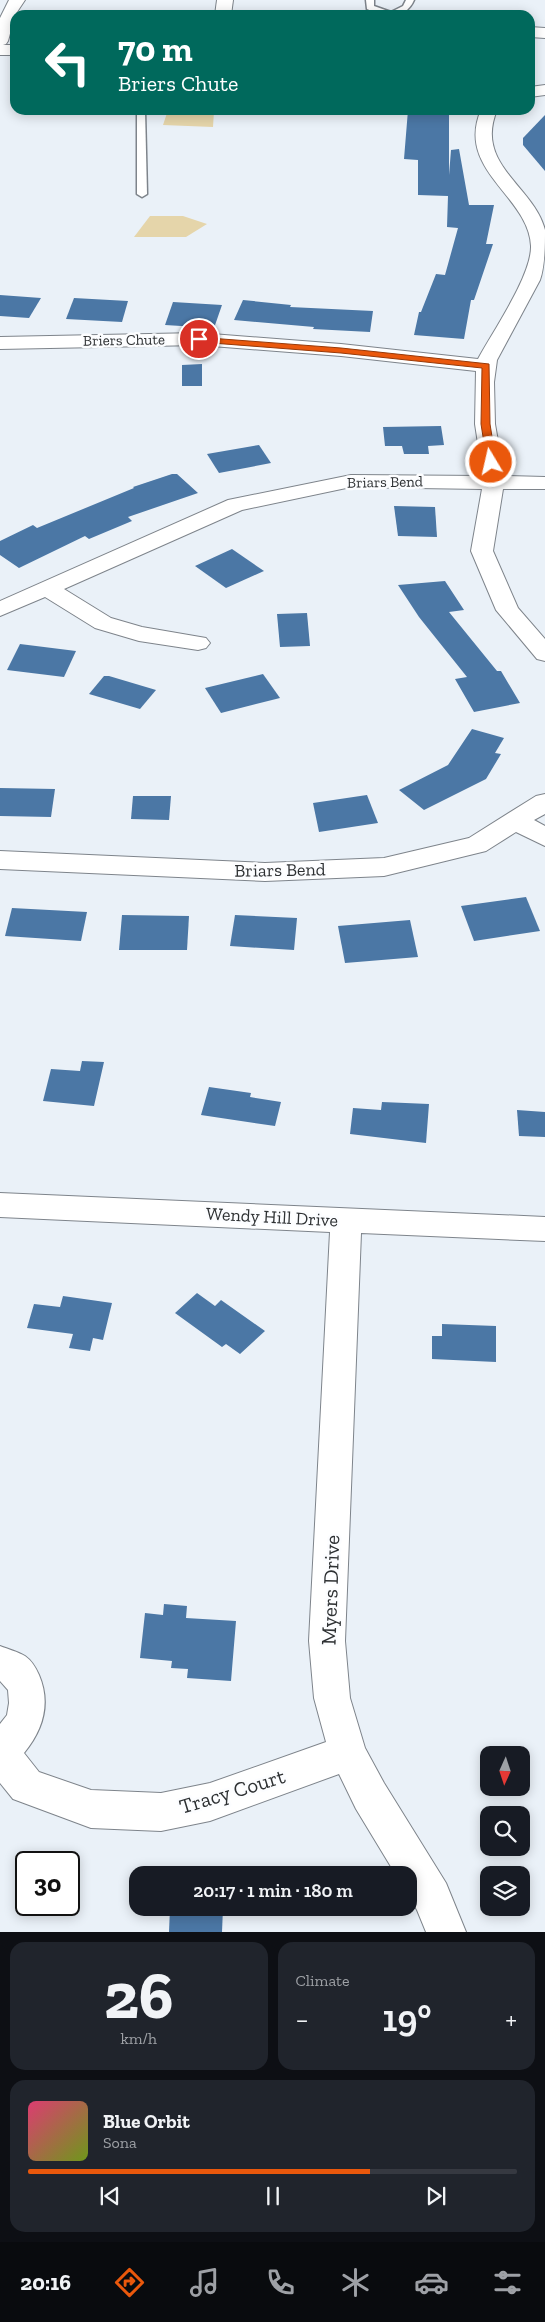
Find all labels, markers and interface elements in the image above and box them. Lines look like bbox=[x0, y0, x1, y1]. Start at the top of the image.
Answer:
text: 70 m bbox=[118, 28, 193, 70]
icon: left bbox=[35, 30, 100, 95]
text: Briers Chute bbox=[118, 70, 238, 97]
pin bbox=[178, 318, 220, 360]
icon: arrive bbox=[185, 325, 213, 353]
street label: Briers Chute bbox=[83, 330, 165, 350]
position arrow bbox=[464, 435, 516, 487]
street label: Briars Bend bbox=[347, 472, 424, 492]
street label: Briars Bend bbox=[234, 858, 326, 882]
street label: Wendy Hill Drive bbox=[206, 1203, 338, 1231]
street label: Myers Drive bbox=[316, 1534, 344, 1646]
north arrow bbox=[480, 1746, 530, 1796]
map controls bbox=[480, 1746, 530, 1916]
street label: Tracy Court bbox=[176, 1763, 288, 1819]
button: search bbox=[480, 1806, 530, 1856]
speed limit sign: 30 bbox=[15, 1851, 80, 1916]
button: layers bbox=[480, 1866, 530, 1916]
text: 20:17 · 1 min · 180 m bbox=[193, 1879, 353, 1902]
text: 26 bbox=[104, 1957, 174, 2035]
text: Climate bbox=[296, 1971, 350, 1990]
text: 19° bbox=[382, 1995, 432, 2041]
text: − bbox=[296, 2003, 309, 2036]
text: + bbox=[505, 2003, 517, 2036]
text: km/h bbox=[120, 2029, 157, 2048]
text: Blue Orbit bbox=[103, 2110, 190, 2133]
text: Sona bbox=[103, 2133, 137, 2152]
icon: previous bbox=[96, 2182, 124, 2210]
icon: pause bbox=[259, 2182, 287, 2210]
icon: next bbox=[422, 2182, 450, 2210]
icon: directions bbox=[112, 2265, 147, 2300]
icon: music bbox=[187, 2265, 222, 2300]
icon: phone bbox=[263, 2265, 298, 2300]
icon: climate bbox=[338, 2265, 373, 2300]
icon: car bbox=[414, 2265, 449, 2300]
icon: filters bbox=[490, 2265, 525, 2300]
text: 20:16 bbox=[20, 2269, 71, 2296]

